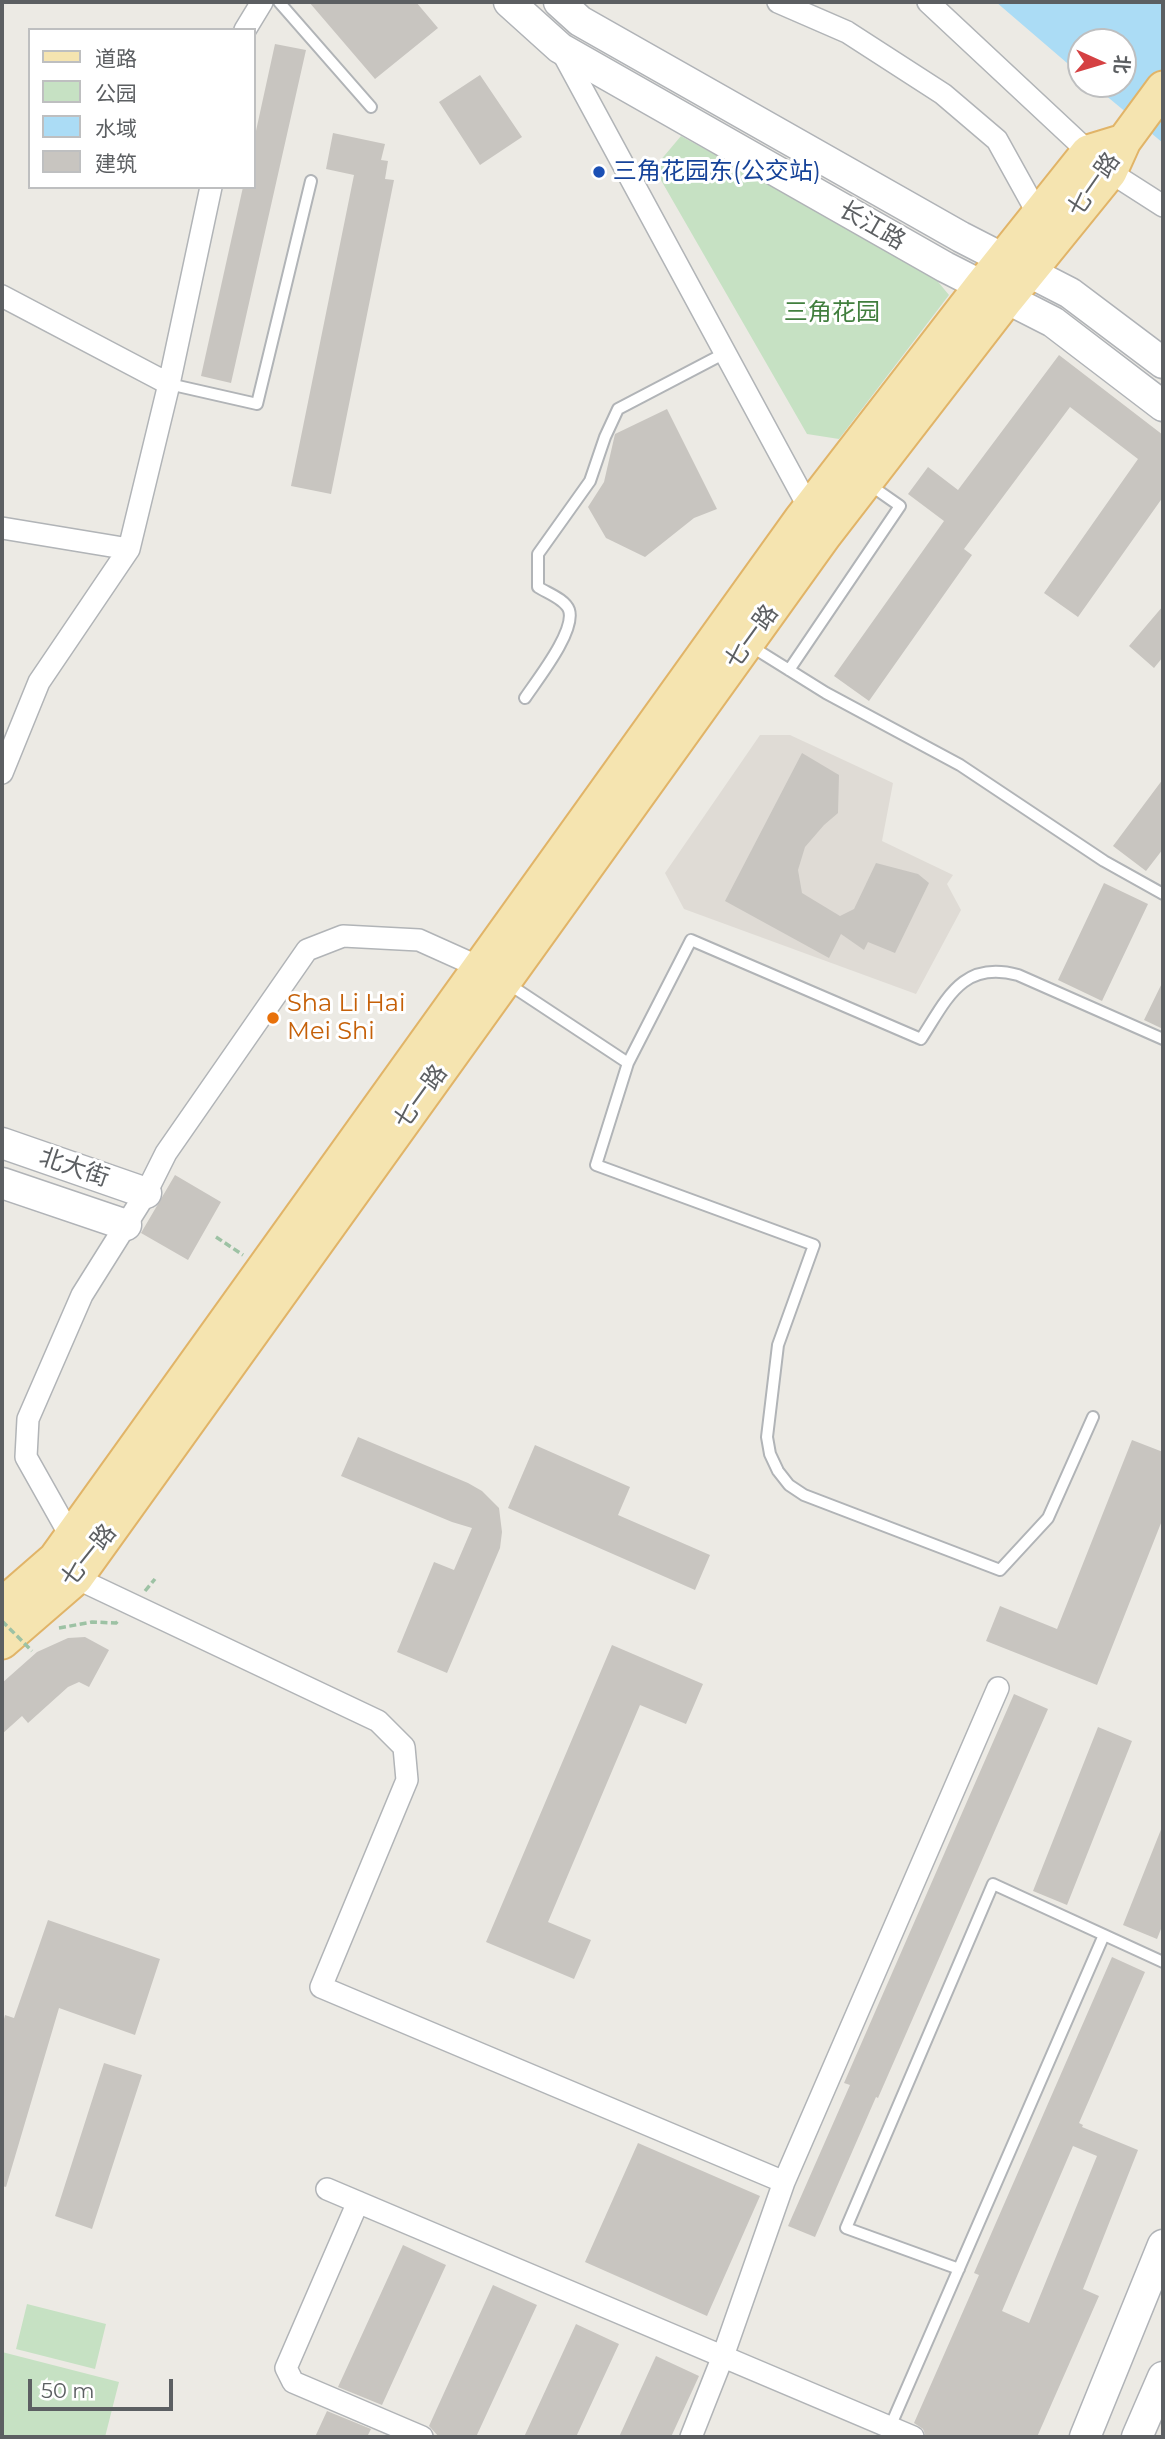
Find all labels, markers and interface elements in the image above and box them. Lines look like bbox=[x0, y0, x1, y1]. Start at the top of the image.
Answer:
legend bbox=[28, 28, 256, 189]
north arrow bbox=[1067, 28, 1137, 98]
text: 道路 bbox=[95, 46, 137, 71]
text: 北 bbox=[1109, 54, 1134, 75]
text: 公园 bbox=[95, 81, 137, 106]
text: 水域 bbox=[95, 116, 137, 141]
street label: 七一路 bbox=[1062, 147, 1126, 223]
text: 建筑 bbox=[95, 151, 137, 176]
place label: 三角花园东(公交站) bbox=[613, 158, 821, 186]
marker: 三角花园东(公交站) bbox=[591, 164, 607, 180]
street label: 长江路 bbox=[834, 196, 910, 256]
park label: 三角花园 bbox=[784, 299, 880, 327]
street label: 七一路 bbox=[719, 599, 785, 675]
place label: Sha Li Hai Mei Shi bbox=[287, 990, 405, 1046]
marker: Sha Li Hai Mei Shi bbox=[265, 1010, 281, 1026]
street label: 七一路 bbox=[388, 1059, 454, 1135]
street label: 北大街 bbox=[35, 1143, 113, 1193]
street label: 七一路 bbox=[55, 1519, 123, 1593]
scale bar bbox=[32, 2366, 177, 2410]
text: 50 m bbox=[41, 2378, 95, 2403]

